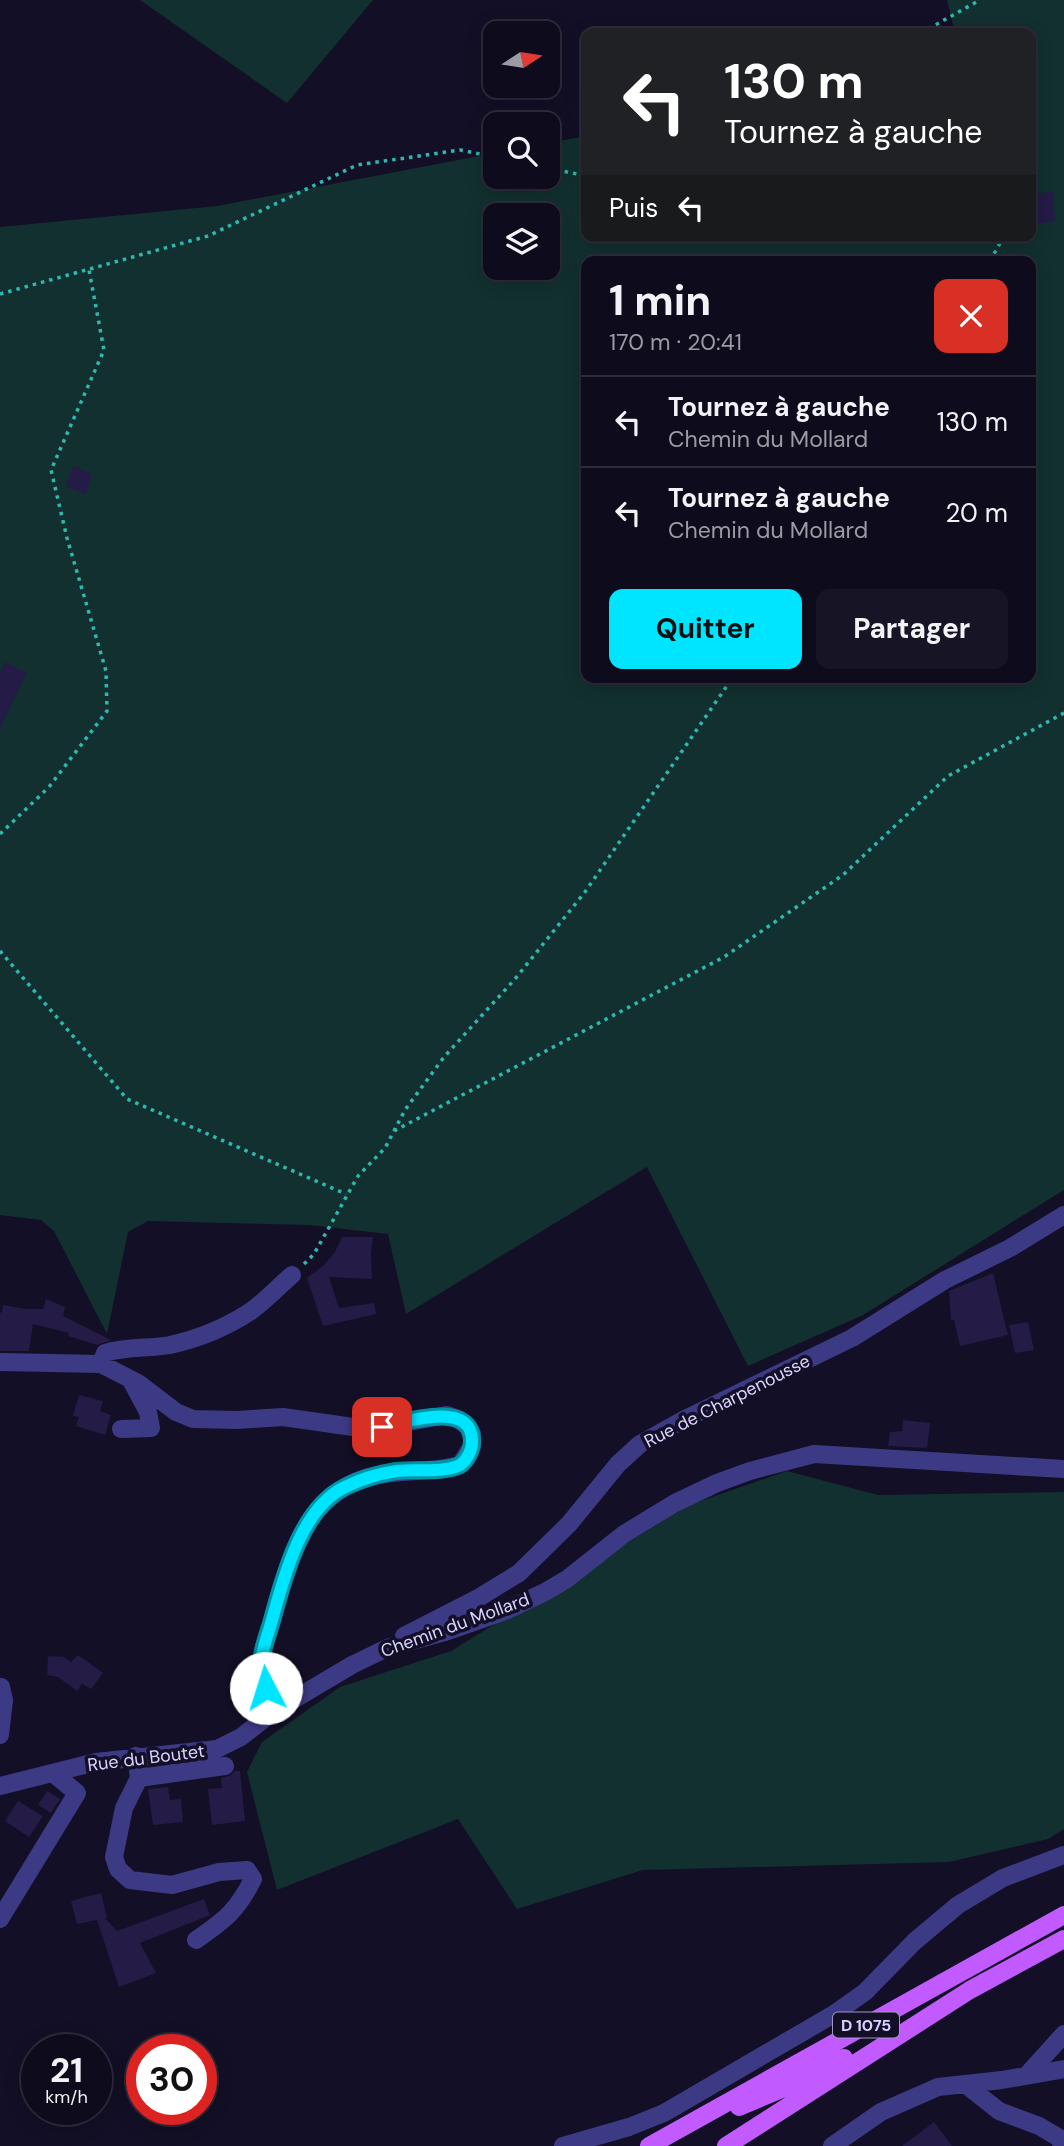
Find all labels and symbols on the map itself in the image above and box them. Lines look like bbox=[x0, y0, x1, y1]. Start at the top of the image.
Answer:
north arrow bbox=[483, 21, 560, 98]
street label: Rue de Charpenousse bbox=[640, 1349, 814, 1453]
pin bbox=[352, 1397, 412, 1457]
street label: Chemin du Mollard bbox=[377, 1587, 533, 1663]
position arrow bbox=[229, 1651, 303, 1725]
street label: Rue du Boutet bbox=[86, 1739, 206, 1777]
road number: D 1075 bbox=[833, 2012, 899, 2038]
speed limit sign: 30 bbox=[126, 2034, 217, 2125]

